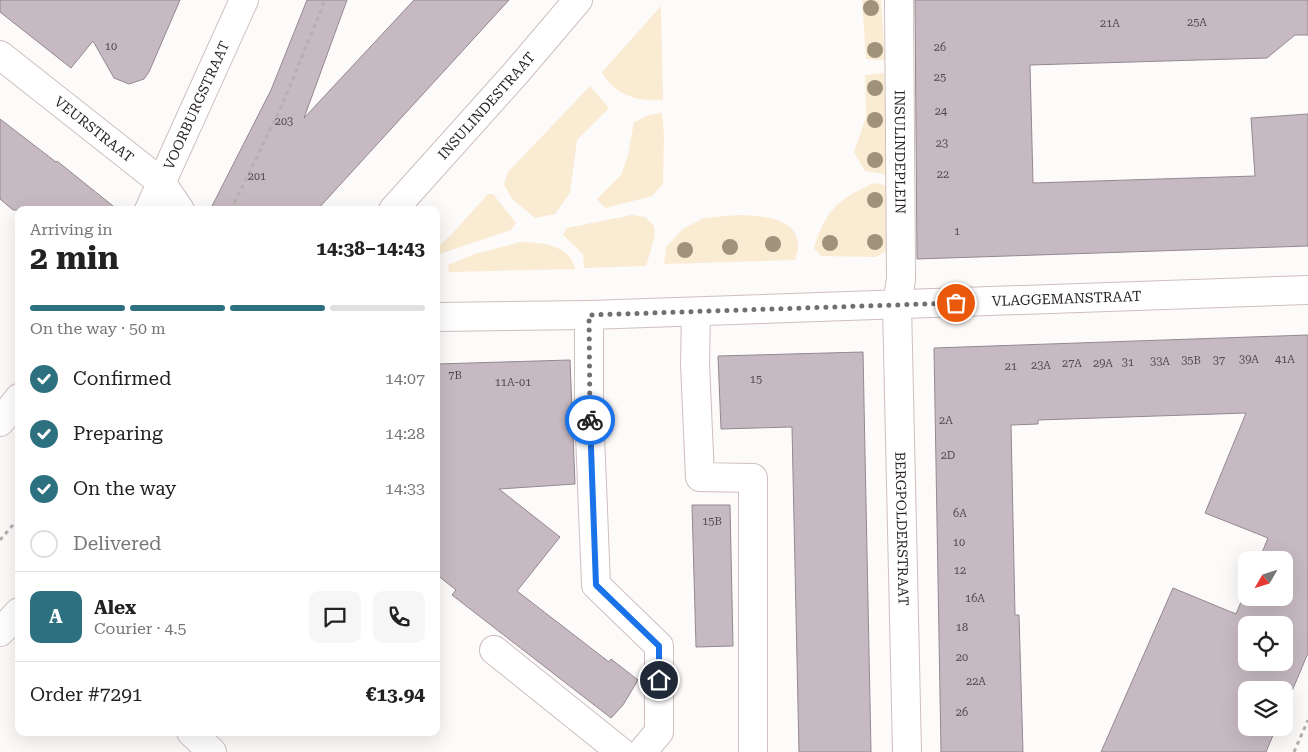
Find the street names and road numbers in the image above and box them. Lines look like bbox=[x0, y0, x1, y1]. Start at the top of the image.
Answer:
street label: VOORBURGSTRAAT bbox=[160, 39, 232, 172]
street label: INSULINDESTRAAT bbox=[435, 49, 538, 162]
street label: INSULINDEPLEIN bbox=[892, 90, 909, 214]
street label: VEURSTRAAT bbox=[51, 93, 137, 165]
street label: VLAGGEMANSTRAAT bbox=[992, 288, 1142, 309]
street label: BERGPOLDERSTRAAT bbox=[892, 451, 912, 606]

